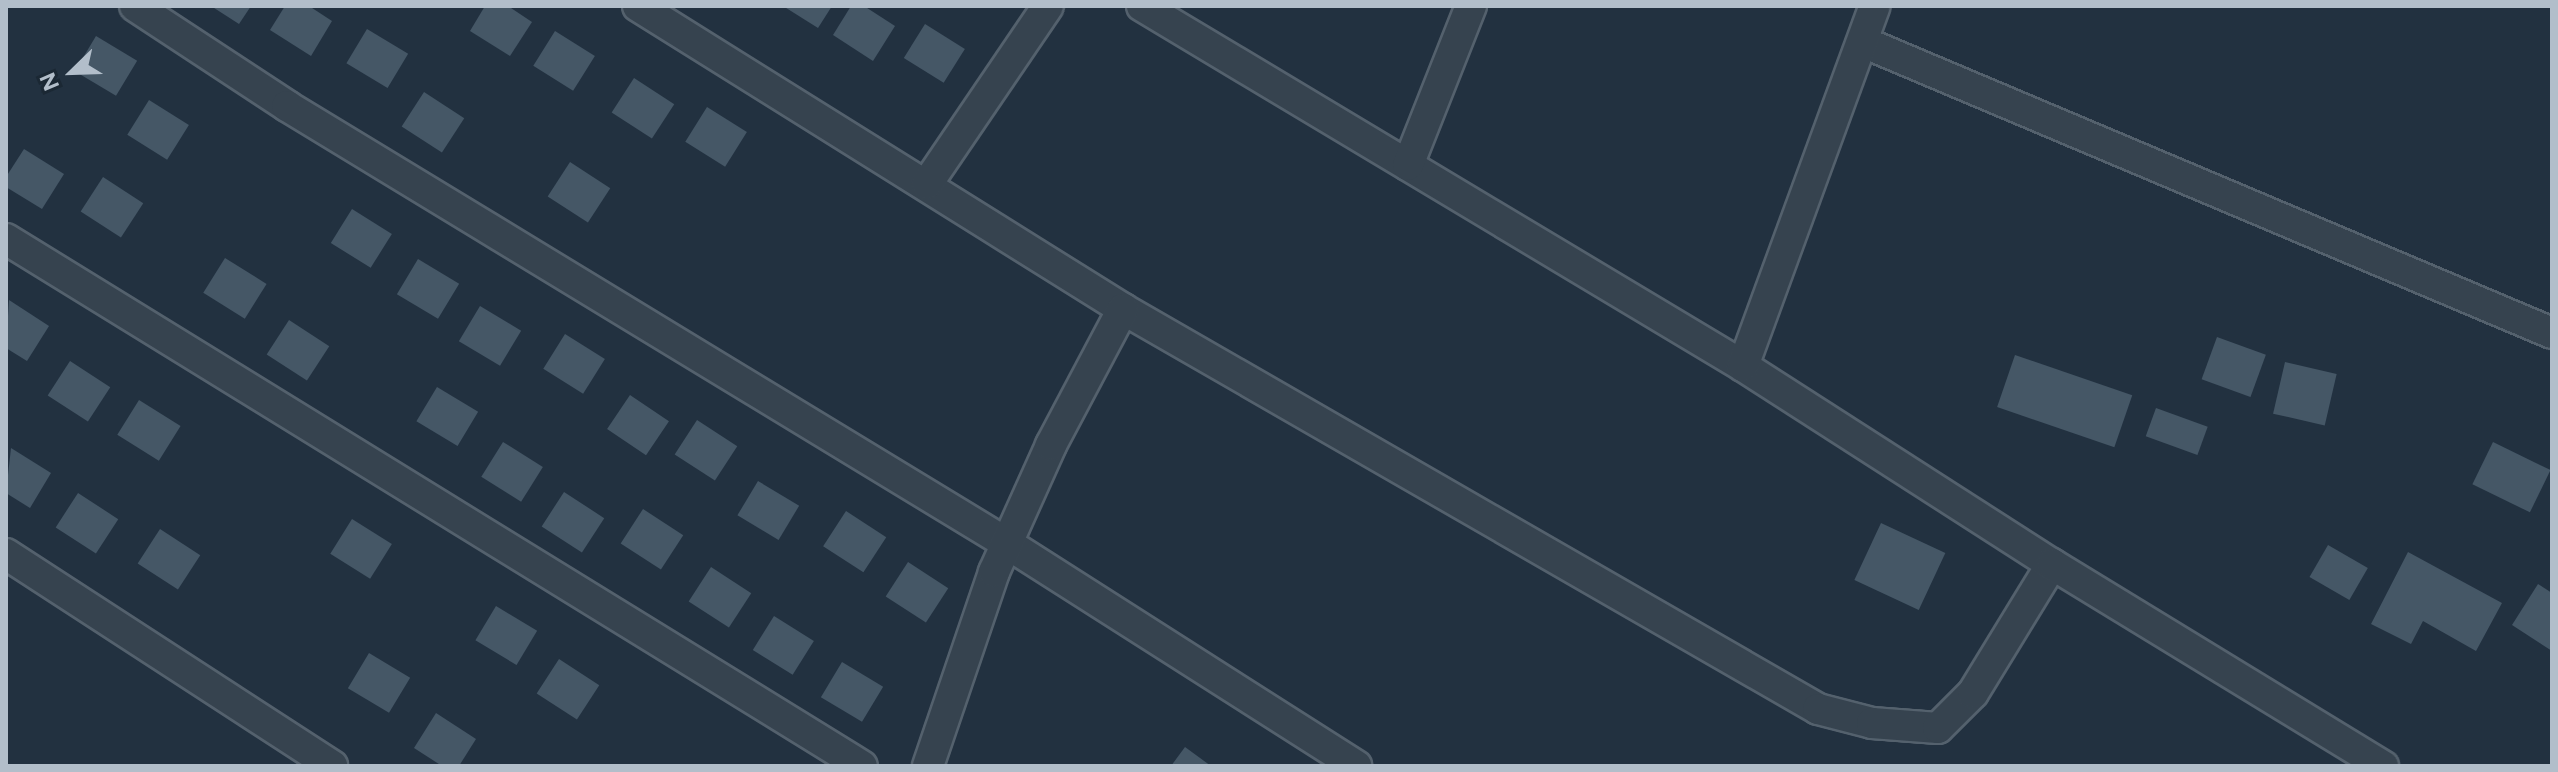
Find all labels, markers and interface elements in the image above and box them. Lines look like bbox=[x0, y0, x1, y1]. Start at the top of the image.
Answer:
north arrow bbox=[32, 32, 112, 112]
text: N bbox=[34, 68, 65, 95]

